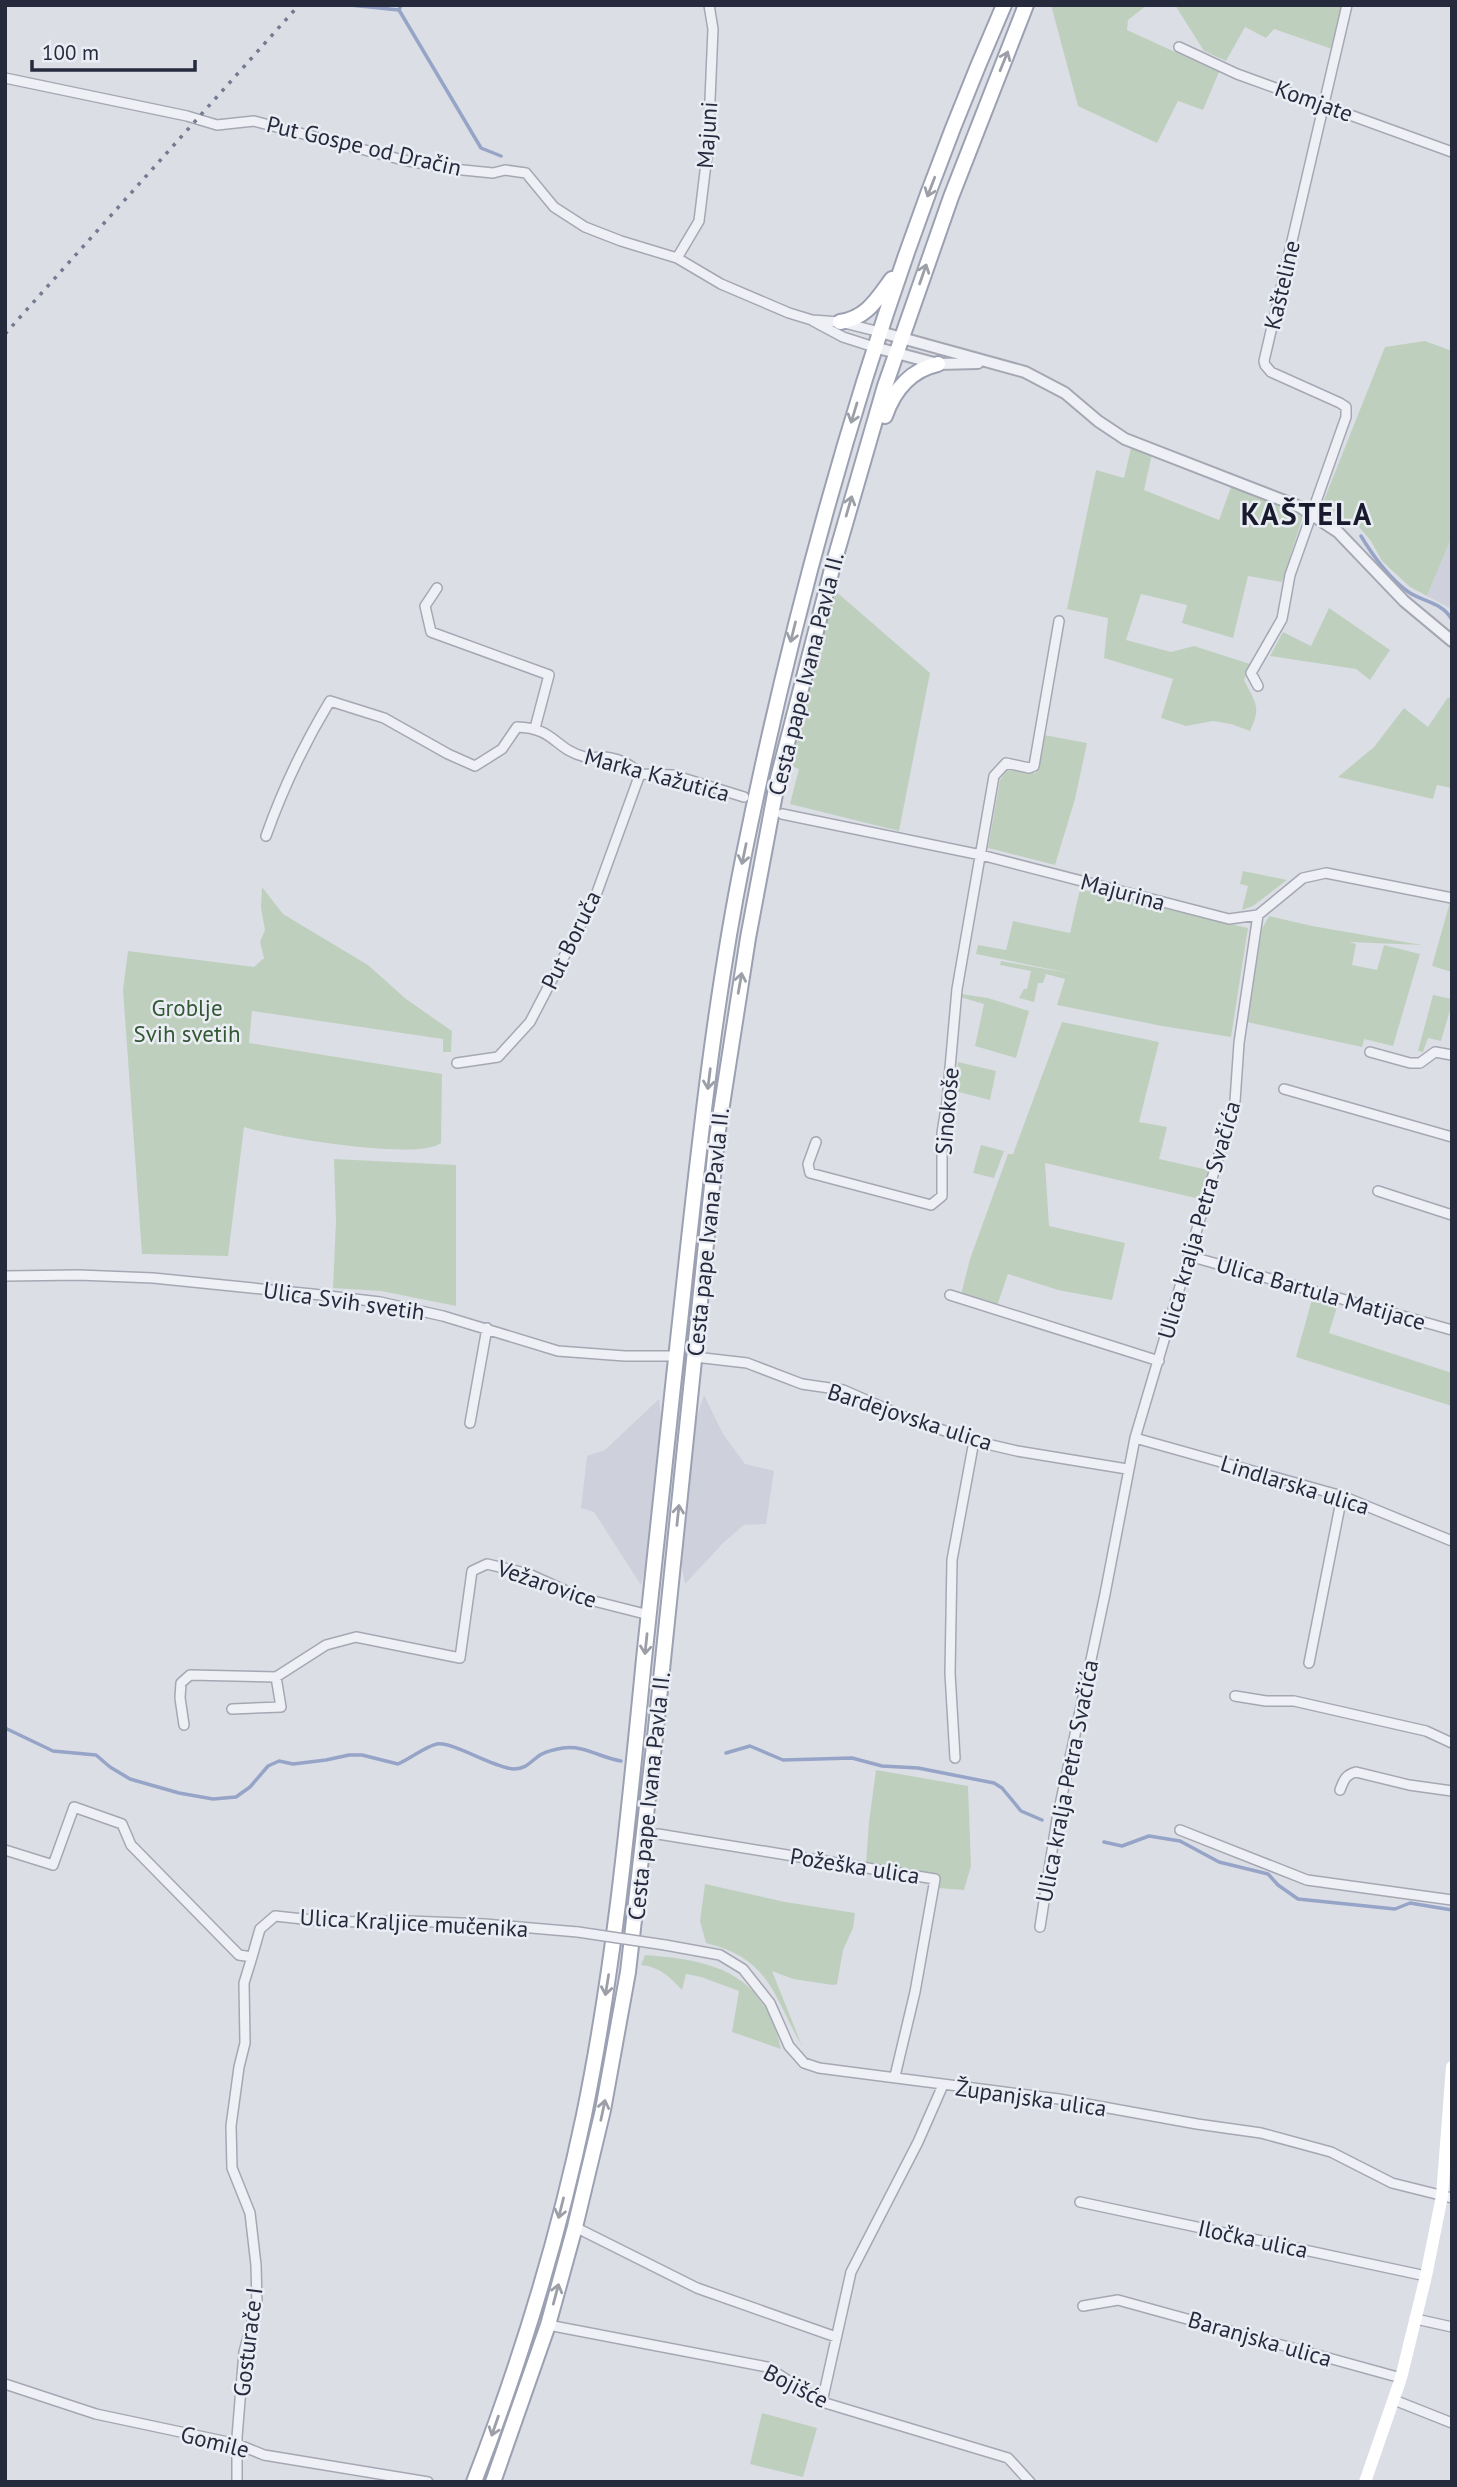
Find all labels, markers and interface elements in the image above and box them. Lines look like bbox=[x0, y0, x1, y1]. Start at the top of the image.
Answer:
scale bar bbox=[32, 28, 194, 72]
text: 100 m bbox=[42, 39, 99, 66]
one-way arrow bbox=[998, 51, 1011, 73]
street label: Komjate bbox=[1271, 73, 1357, 128]
street label: Majuni bbox=[690, 101, 723, 169]
street label: Put Gospe od Dračin bbox=[264, 109, 464, 182]
one-way arrow bbox=[924, 176, 936, 198]
street label: Kašteline bbox=[1257, 237, 1306, 332]
one-way arrow bbox=[917, 263, 930, 285]
one-way arrow bbox=[847, 401, 860, 423]
district label: KAŠTELA bbox=[1241, 494, 1373, 533]
one-way arrow bbox=[844, 495, 857, 517]
street label: Cesta pape Ivana Pavla II. bbox=[761, 549, 850, 798]
one-way arrow bbox=[786, 620, 800, 643]
street label: Marka Kažutića bbox=[581, 741, 733, 808]
one-way arrow bbox=[737, 842, 751, 865]
street label: Majurina bbox=[1078, 866, 1168, 917]
street label: Put Boruča bbox=[534, 886, 607, 994]
one-way arrow bbox=[734, 973, 747, 995]
park label: Groblje Svih svetih bbox=[134, 993, 240, 1048]
street label: Sinokoše bbox=[928, 1066, 965, 1156]
one-way arrow bbox=[703, 1067, 716, 1090]
street label: Ulica kralja Petra Svačića bbox=[1151, 1097, 1246, 1342]
street label: Cesta pape Ivana Pavla II. bbox=[680, 1106, 735, 1358]
street label: Ulica Bartula Matijace bbox=[1213, 1249, 1429, 1336]
street label: Ulica Svih svetih bbox=[261, 1275, 427, 1326]
street label: Bardejovska ulica bbox=[824, 1376, 996, 1457]
street label: Lindlarska ulica bbox=[1217, 1448, 1373, 1521]
one-way arrow bbox=[672, 1505, 685, 1527]
street label: Vežarovice bbox=[493, 1553, 601, 1614]
one-way arrow bbox=[639, 1632, 652, 1655]
street label: Ulica kralja Petra Svačića bbox=[1029, 1657, 1104, 1905]
street label: Cesta pape Ivana Pavla II. bbox=[621, 1670, 676, 1922]
street label: Požeška ulica bbox=[788, 1841, 922, 1890]
street label: Ulica Kraljice mučenika bbox=[299, 1902, 529, 1943]
one-way arrow bbox=[600, 1974, 613, 1996]
street label: Županjska ulica bbox=[954, 2073, 1109, 2122]
one-way arrow bbox=[596, 2099, 610, 2122]
one-way arrow bbox=[554, 2196, 567, 2219]
street label: Iločka ulica bbox=[1195, 2213, 1311, 2264]
one-way arrow bbox=[551, 2284, 564, 2306]
street label: Gosturače I bbox=[226, 2286, 269, 2398]
street label: Baranjska ulica bbox=[1185, 2304, 1335, 2373]
street label: Bojišće bbox=[759, 2357, 834, 2414]
one-way arrow bbox=[488, 2414, 500, 2436]
street label: Gomile bbox=[178, 2419, 252, 2464]

